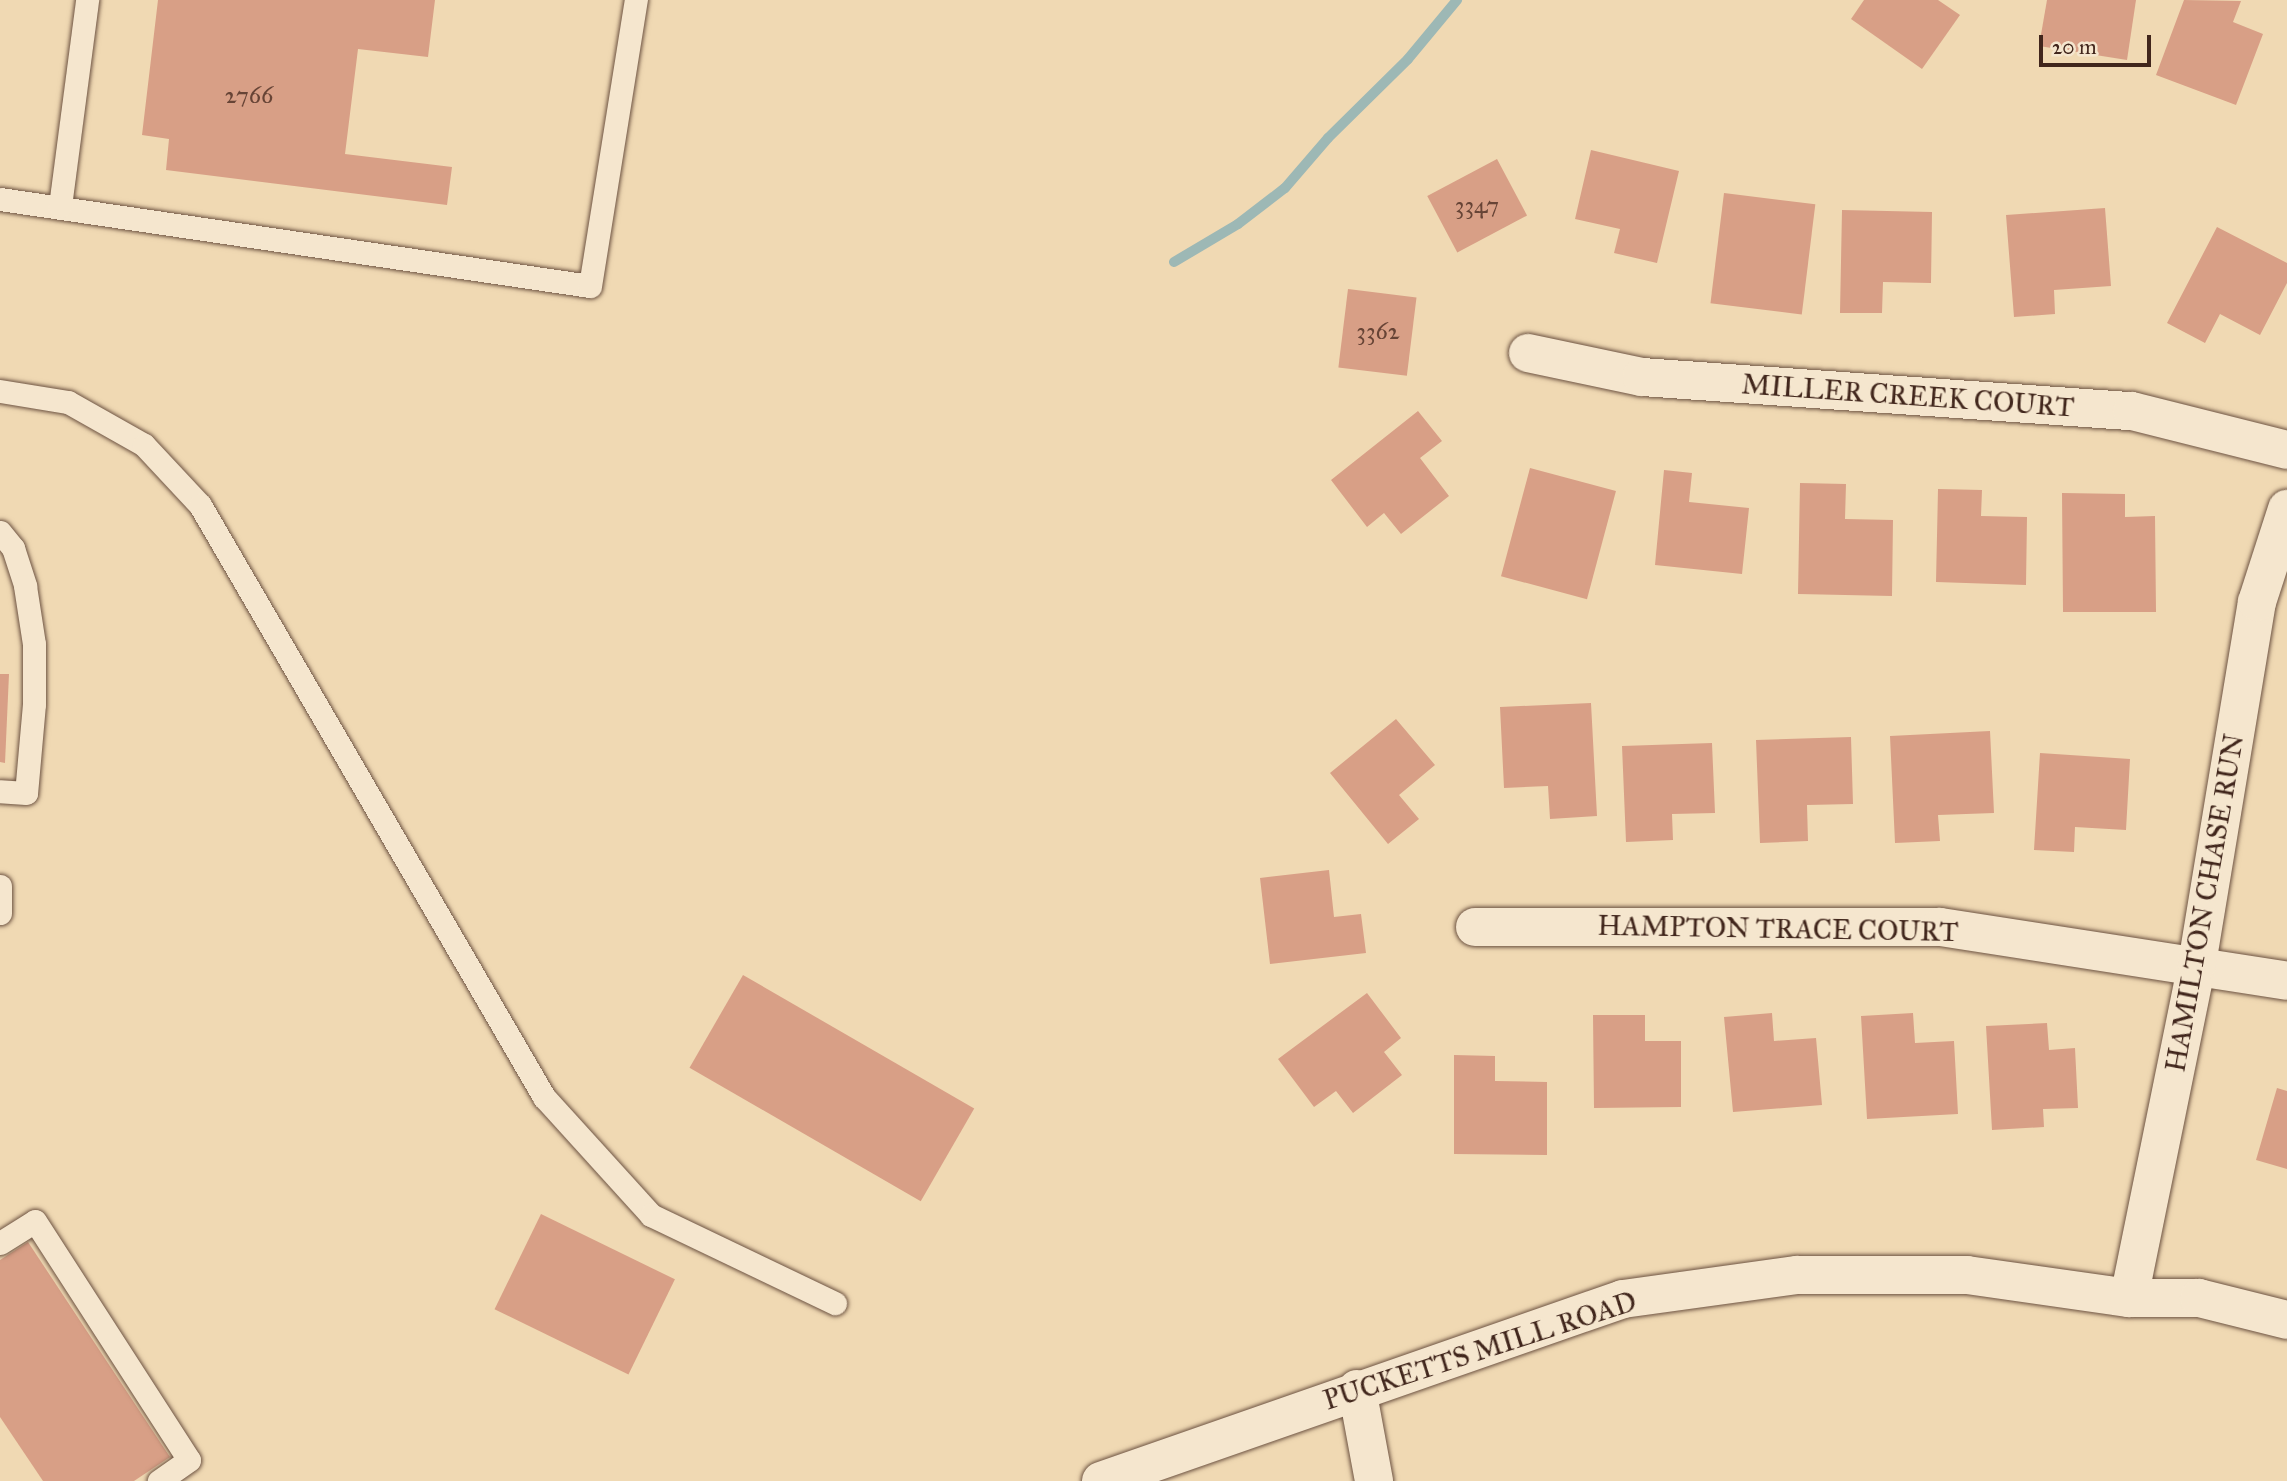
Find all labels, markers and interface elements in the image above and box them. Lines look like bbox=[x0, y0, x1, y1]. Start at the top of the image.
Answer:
scale bar bbox=[2042, 21, 2154, 65]
text: 20 m bbox=[2052, 34, 2097, 60]
house number: 2766 bbox=[225, 82, 273, 110]
house number: 3347 bbox=[1455, 192, 1499, 220]
house number: 3362 bbox=[1356, 318, 1400, 346]
street label: MILLER CREEK COURT bbox=[1740, 368, 2076, 424]
street label: HAMILTON CHASE RUN bbox=[2159, 731, 2251, 1075]
street label: HAMPTON TRACE COURT bbox=[1597, 909, 1959, 949]
street label: PUCKETTS MILL ROAD bbox=[1319, 1284, 1641, 1418]

